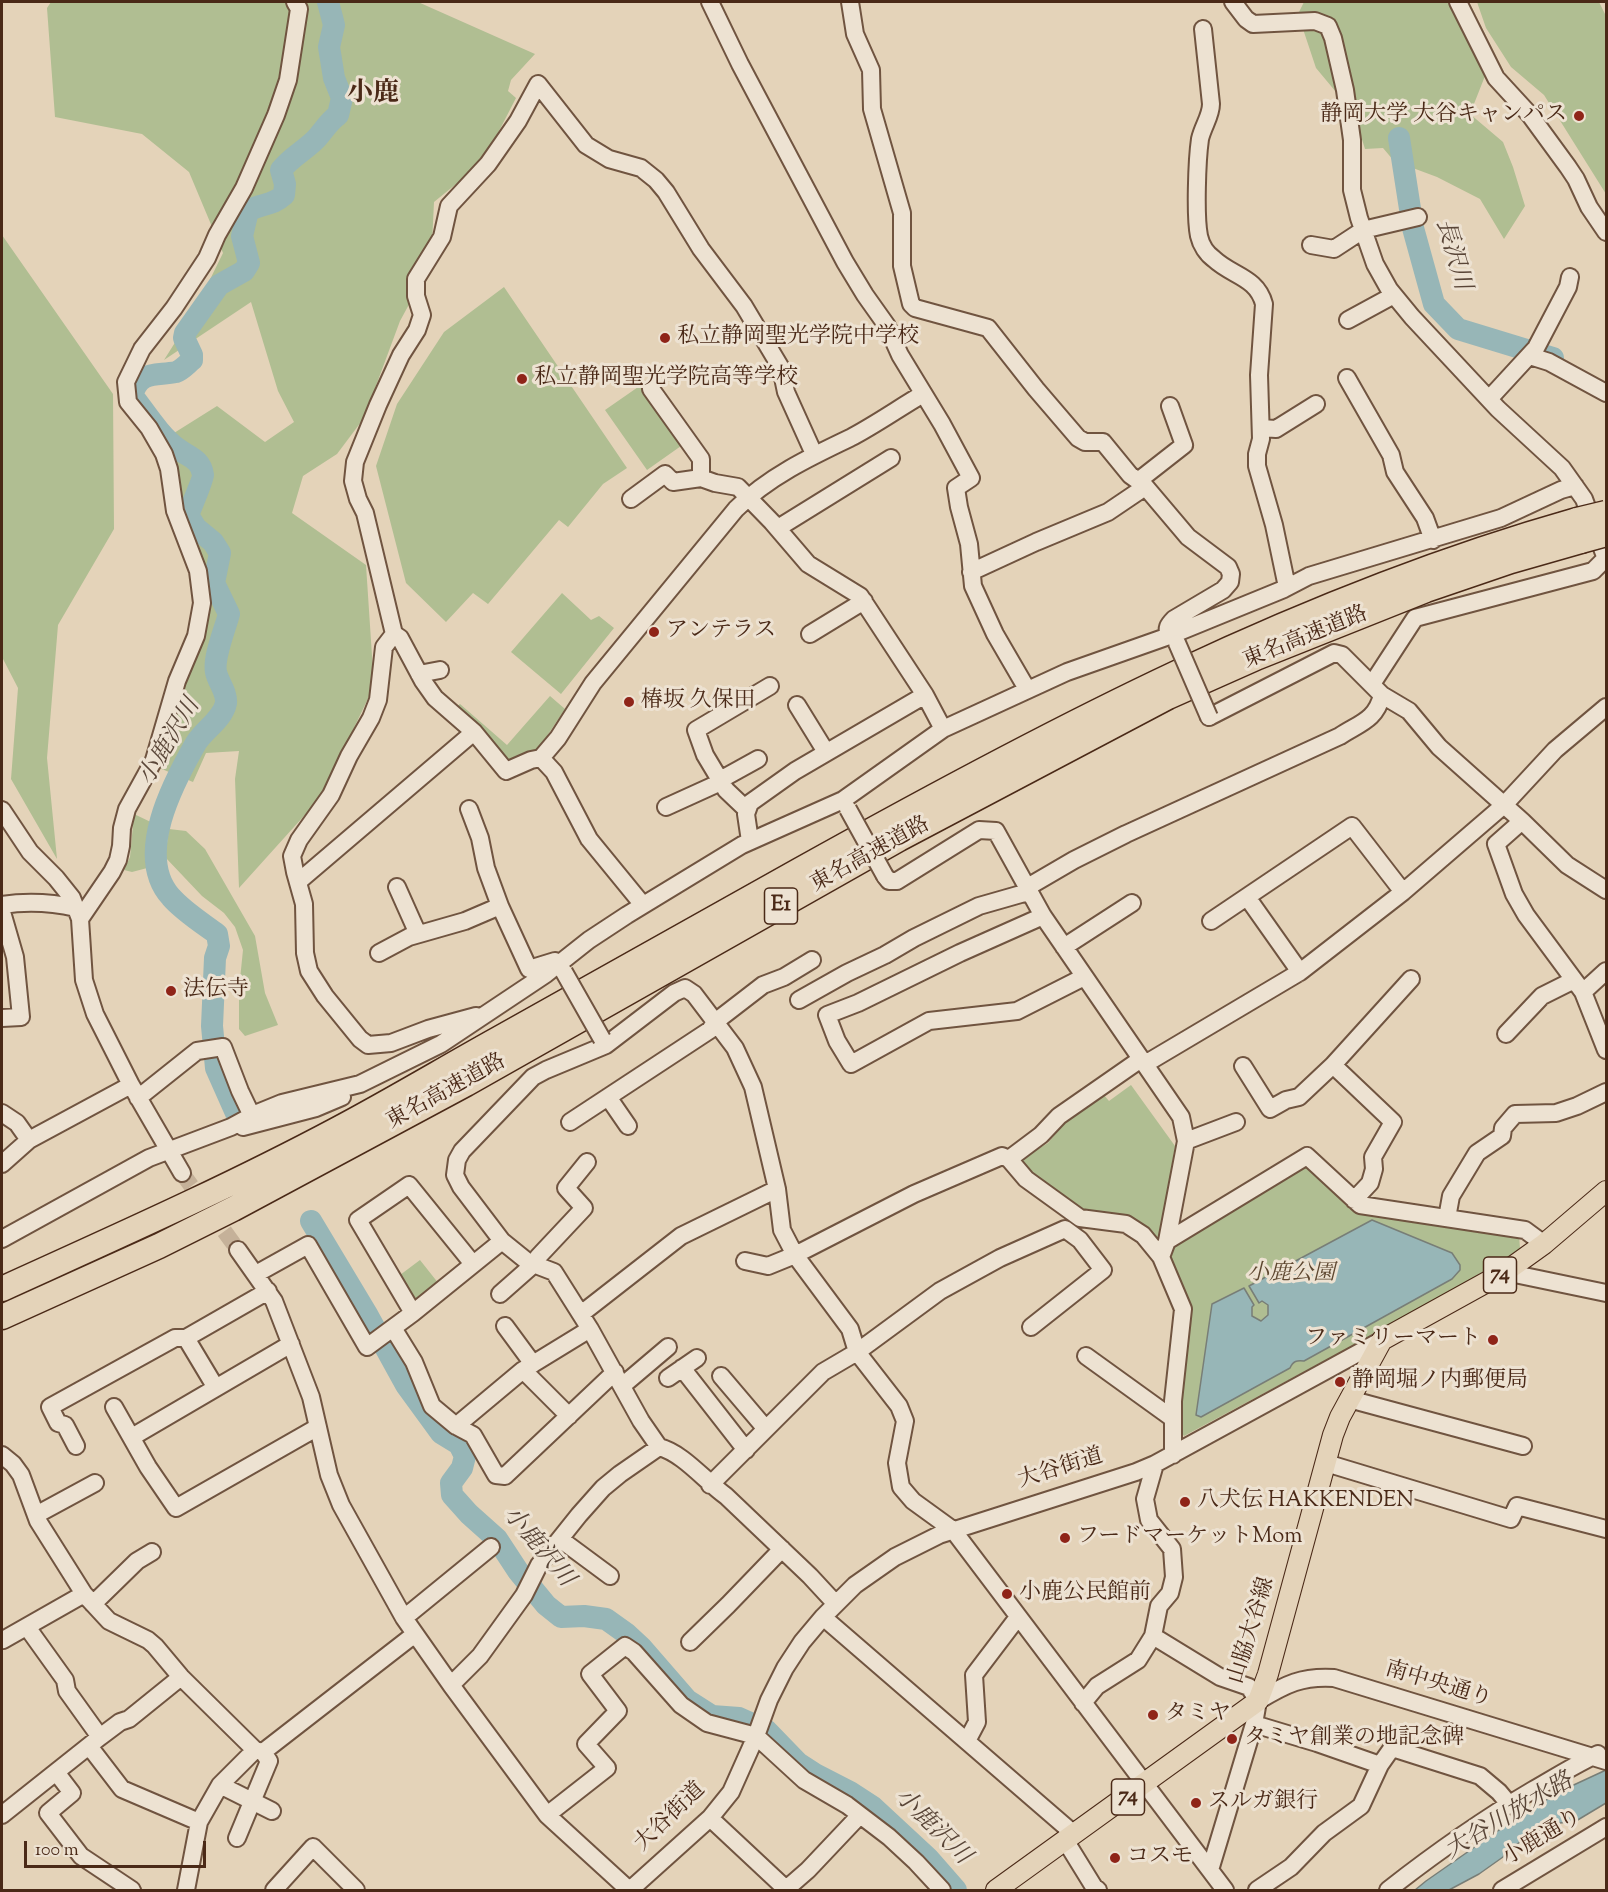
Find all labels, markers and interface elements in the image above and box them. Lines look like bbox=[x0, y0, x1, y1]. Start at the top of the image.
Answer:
district label: 小鹿 bbox=[347, 80, 399, 112]
place label: 静岡大学 大谷キャンパス bbox=[1320, 103, 1567, 129]
marker: 静岡大学 大谷キャンパス bbox=[1572, 109, 1586, 123]
water label: 長沢川 bbox=[1427, 216, 1475, 294]
place label: 私立静岡聖光学院中学校 bbox=[677, 325, 919, 351]
marker: 私立静岡聖光学院中学校 bbox=[658, 331, 672, 345]
place label: 私立静岡聖光学院高等学校 bbox=[534, 366, 798, 392]
marker: 私立静岡聖光学院高等学校 bbox=[515, 372, 529, 386]
street label: 東名高速道路 bbox=[1240, 602, 1372, 676]
place label: アンテラス bbox=[666, 619, 776, 645]
marker: アンテラス bbox=[647, 625, 661, 639]
place label: 椿坂 久保田 bbox=[641, 689, 756, 715]
water label: 小鹿沢川 bbox=[134, 694, 208, 792]
marker: 椿坂 久保田 bbox=[622, 695, 636, 709]
street label: 東名高速道路 bbox=[807, 812, 935, 900]
road number: E1 bbox=[764, 888, 798, 924]
place label: 法伝寺 bbox=[183, 978, 249, 1004]
marker: 法伝寺 bbox=[164, 984, 178, 998]
street label: 東名高速道路 bbox=[383, 1049, 511, 1137]
road number: 74 bbox=[1484, 1257, 1516, 1293]
park label: 小鹿公園 bbox=[1247, 1262, 1335, 1288]
place label: ファミリーマート bbox=[1305, 1327, 1481, 1353]
marker: ファミリーマート bbox=[1486, 1333, 1500, 1347]
place label: 静岡堀ノ内郵便局 bbox=[1352, 1369, 1528, 1395]
marker: 静岡堀ノ内郵便局 bbox=[1333, 1375, 1347, 1389]
street label: 大谷街道 bbox=[1015, 1445, 1107, 1495]
place label: 八犬伝 HAKKENDEN bbox=[1197, 1489, 1414, 1515]
marker: 八犬伝 HAKKENDEN bbox=[1178, 1495, 1192, 1509]
water label: 小鹿沢川 bbox=[495, 1502, 579, 1594]
place label: フードマーケットMom bbox=[1077, 1525, 1302, 1551]
marker: フードマーケットMom bbox=[1058, 1531, 1072, 1545]
street label: 山脇大谷線 bbox=[1224, 1575, 1282, 1687]
place label: 小鹿公民館前 bbox=[1019, 1581, 1151, 1607]
marker: 小鹿公民館前 bbox=[1000, 1587, 1014, 1601]
street label: 南中央通り bbox=[1382, 1657, 1494, 1715]
place label: タミヤ bbox=[1165, 1702, 1231, 1728]
marker: タミヤ bbox=[1146, 1708, 1160, 1722]
place label: タミヤ創業の地記念碑 bbox=[1244, 1726, 1464, 1752]
marker: タミヤ創業の地記念碑 bbox=[1225, 1732, 1239, 1746]
water label: 大谷川放水路 bbox=[1441, 1769, 1579, 1867]
street label: 大谷街道 bbox=[630, 1778, 712, 1858]
road number: 74 bbox=[1112, 1779, 1144, 1815]
water label: 小鹿沢川 bbox=[887, 1784, 975, 1872]
place label: スルガ銀行 bbox=[1208, 1790, 1318, 1816]
marker: スルガ銀行 bbox=[1189, 1796, 1203, 1810]
street label: 小鹿通り bbox=[1498, 1805, 1588, 1873]
scale bar bbox=[27, 1829, 208, 1867]
text: 100 m bbox=[35, 1838, 79, 1864]
place label: コスモ bbox=[1127, 1845, 1193, 1871]
marker: コスモ bbox=[1108, 1851, 1122, 1865]

